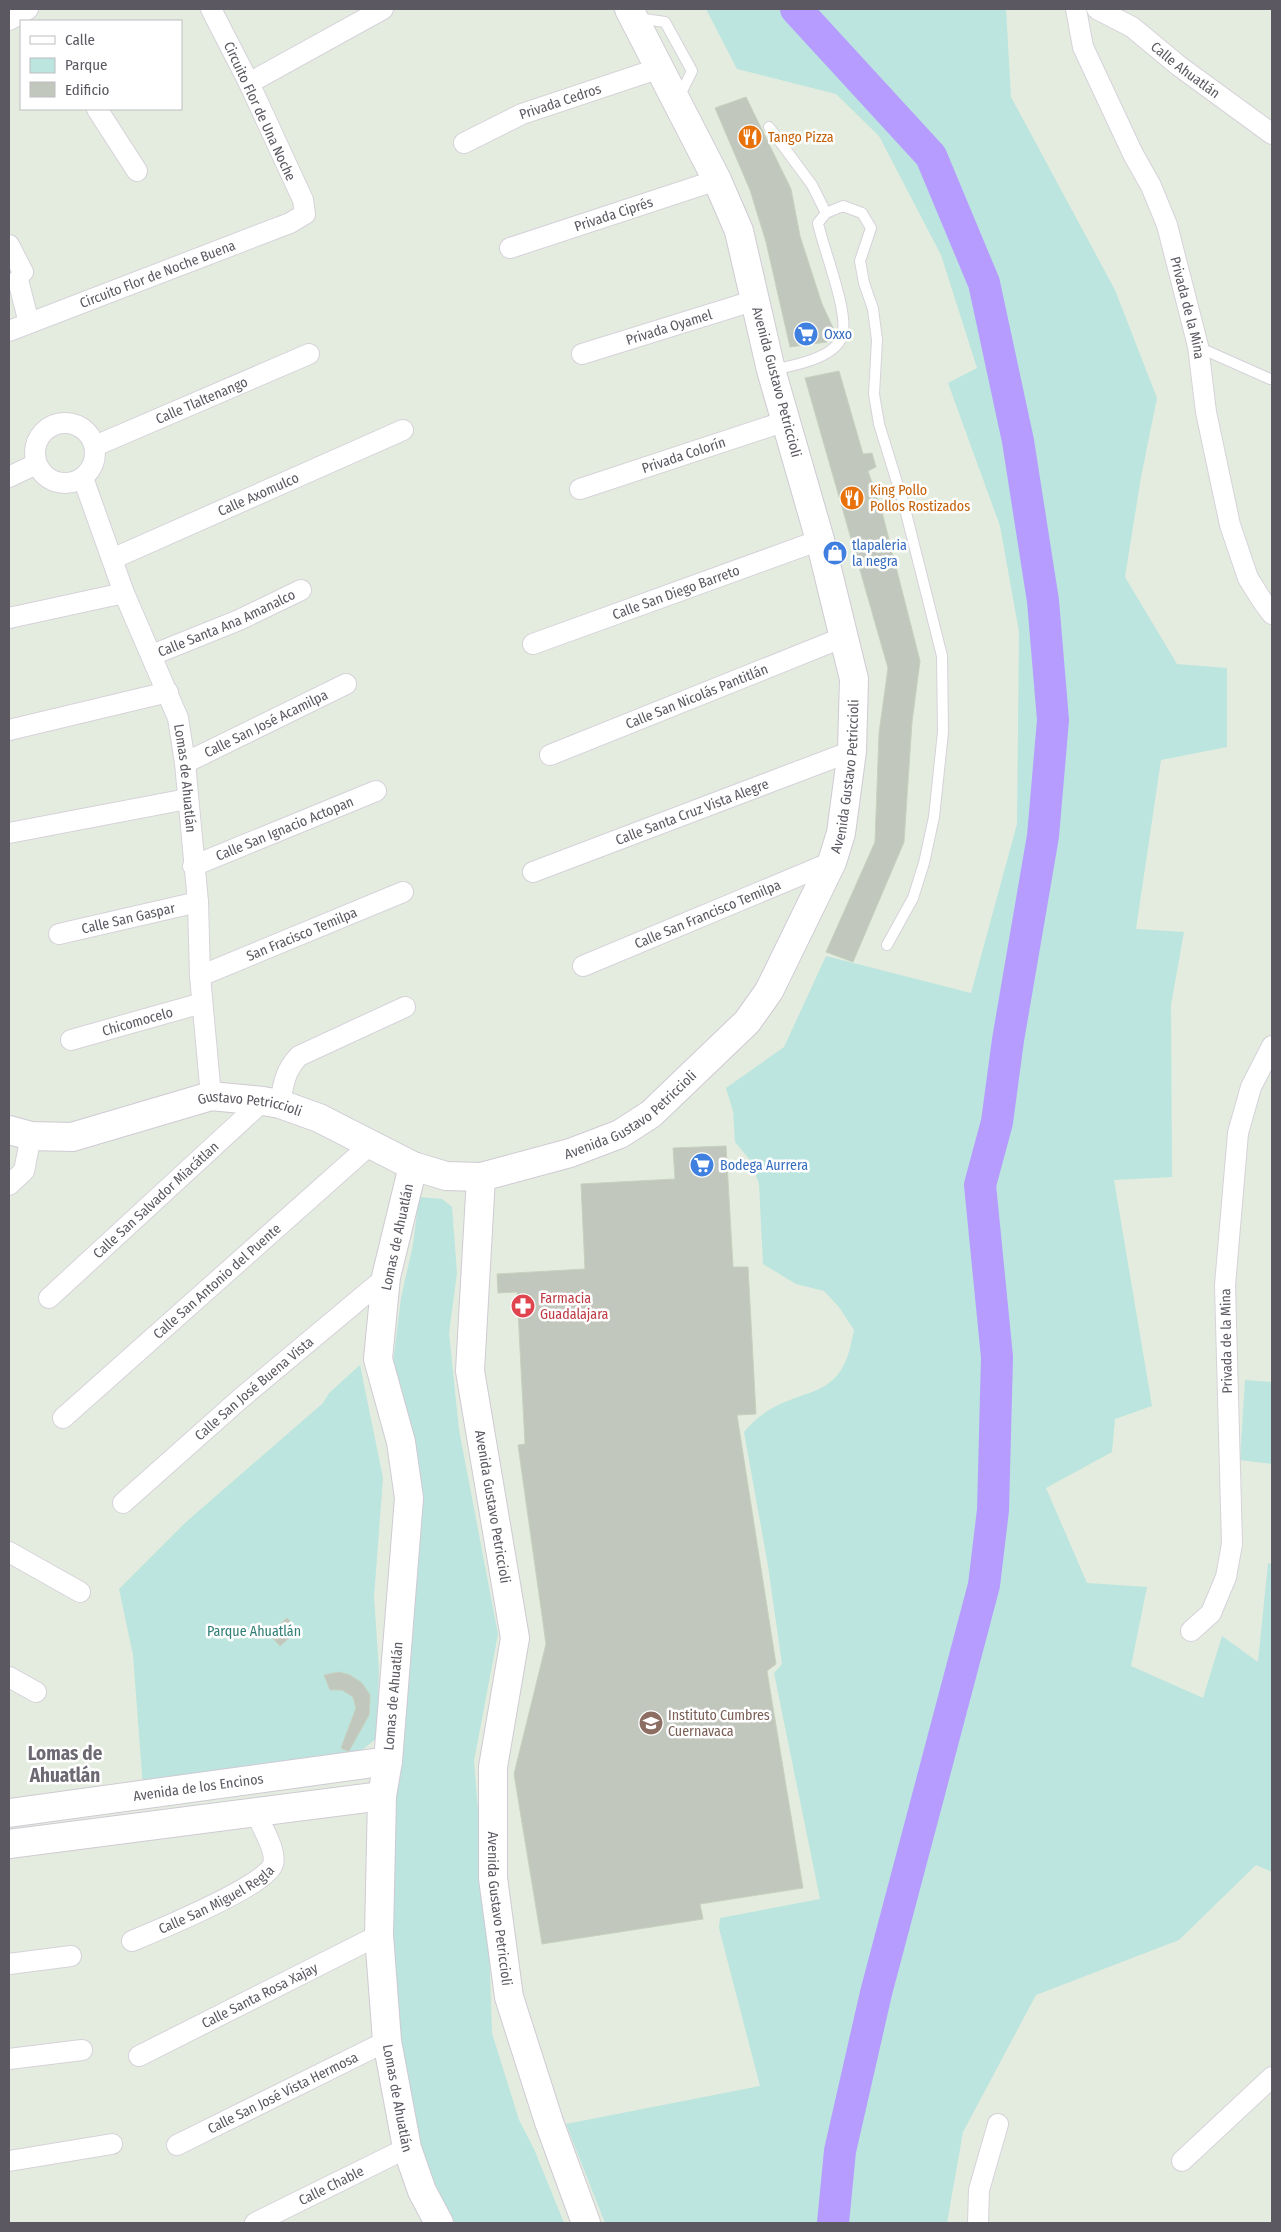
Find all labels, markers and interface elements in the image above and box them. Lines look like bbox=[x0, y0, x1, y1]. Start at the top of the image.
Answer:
legend bbox=[20, 20, 182, 110]
text: Calle bbox=[65, 31, 95, 49]
street label: Calle Ahuatlán bbox=[1147, 38, 1223, 102]
street label: Circuito Flor de Una Noche bbox=[220, 39, 299, 184]
text: Parque bbox=[65, 56, 108, 74]
street label: Privada Cedros bbox=[517, 80, 603, 123]
text: Edificio bbox=[65, 81, 110, 99]
restaurant icon: Tango Pizza bbox=[737, 124, 763, 150]
place label: Tango Pizza bbox=[768, 129, 834, 146]
street label: Privada Ciprés bbox=[572, 194, 655, 235]
street label: Circuito Flor de Noche Buena bbox=[77, 237, 238, 312]
street label: Privada de la Mina bbox=[1166, 255, 1208, 360]
street label: Avenida Gustavo Petriccioli bbox=[748, 305, 805, 459]
street label: Privada Oyamel bbox=[624, 306, 714, 349]
supermarket icon: Oxxo bbox=[793, 321, 819, 347]
place label: Oxxo bbox=[824, 326, 852, 343]
street label: Calle Tlaltenango bbox=[153, 373, 250, 428]
street label: Privada Colorín bbox=[640, 434, 728, 477]
street label: Calle Axomulco bbox=[215, 469, 302, 520]
place label: King Pollo Pollos Rostizados bbox=[870, 482, 970, 515]
restaurant icon: King Pollo Pollos Rostizados bbox=[839, 485, 865, 511]
place label: tlapaleria la negra bbox=[852, 537, 907, 570]
shop icon: tlapaleria la negra bbox=[822, 540, 848, 566]
street label: Calle San Diego Barreto bbox=[610, 562, 742, 624]
street label: Calle Santa Ana Amanalco bbox=[156, 586, 298, 661]
street label: Calle San Nicolás Pantitlán bbox=[623, 660, 770, 733]
street label: Calle San José Acamilpa bbox=[201, 686, 331, 761]
street label: Avenida Gustavo Petriccioli bbox=[827, 699, 862, 855]
street label: Lomas de Ahuatlán bbox=[170, 723, 199, 833]
street label: Calle Santa Cruz Vista Alegre bbox=[613, 775, 771, 849]
street label: Calle San Ignacio Actopan bbox=[213, 793, 356, 865]
street label: Calle San Francisco Temilpa bbox=[632, 876, 784, 953]
street label: Calle San Gaspar bbox=[80, 900, 177, 938]
street label: San Fracisco Temilpa bbox=[244, 904, 360, 965]
street label: Chicomocelo bbox=[100, 1004, 175, 1040]
street label: Avenida Gustavo Petriccioli bbox=[563, 1067, 700, 1163]
street label: Gustavo Petriccioli bbox=[196, 1088, 304, 1120]
street label: Calle San Salvador Miacátlan bbox=[90, 1138, 222, 1262]
supermarket icon: Bodega Aurrera bbox=[689, 1152, 715, 1178]
place label: Bodega Aurrera bbox=[720, 1157, 808, 1174]
street label: Lomas de Ahuatlán bbox=[378, 1182, 417, 1292]
street label: Calle San Antonio del Puente bbox=[150, 1220, 285, 1343]
street label: Privada de la Mina bbox=[1217, 1288, 1236, 1394]
place label: Farmacia Guadalajara bbox=[540, 1290, 609, 1323]
pharmacy icon: Farmacia Guadalajara bbox=[510, 1293, 536, 1319]
street label: Calle San José Buena Vista bbox=[191, 1333, 317, 1444]
street label: Avenida Gustavo Petriccioli bbox=[471, 1429, 514, 1585]
park label: Parque Ahuatlán bbox=[207, 1623, 301, 1640]
street label: Lomas de Ahuatlán bbox=[380, 1641, 407, 1751]
place label: Instituto Cumbres Cuernavaca bbox=[668, 1707, 770, 1740]
school or university icon: Instituto Cumbres Cuernavaca bbox=[638, 1710, 664, 1736]
district label: Lomas de Ahuatlán bbox=[28, 1742, 103, 1787]
street label: Avenida de los Encinos bbox=[132, 1770, 264, 1805]
street label: Avenida Gustavo Petriccioli bbox=[484, 1831, 515, 1987]
street label: Calle San Miguel Regla bbox=[156, 1862, 278, 1938]
street label: Calle Santa Rosa Xajay bbox=[199, 1959, 321, 2032]
street label: Lomas de Ahuatlán bbox=[379, 2043, 416, 2154]
street label: Calle San José Vista Hermosa bbox=[205, 2049, 361, 2137]
street label: Calle Chable bbox=[296, 2163, 367, 2209]

